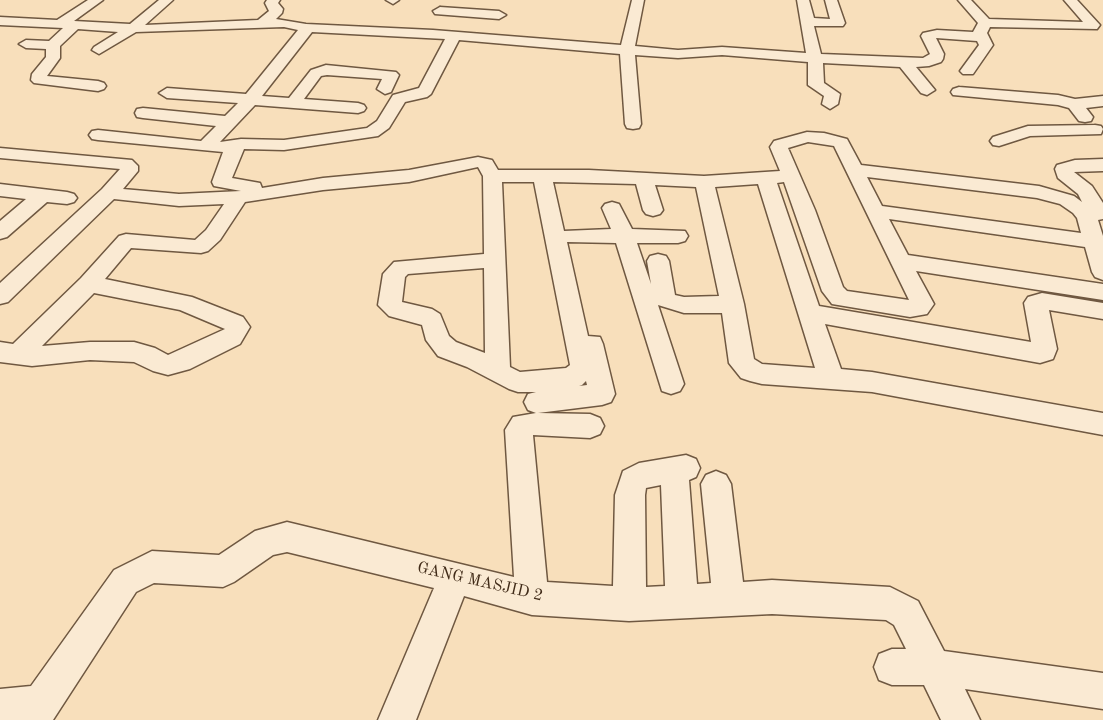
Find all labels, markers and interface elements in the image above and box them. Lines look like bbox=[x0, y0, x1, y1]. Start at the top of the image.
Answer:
street label: GANG MASJID 2 bbox=[415, 558, 545, 606]

